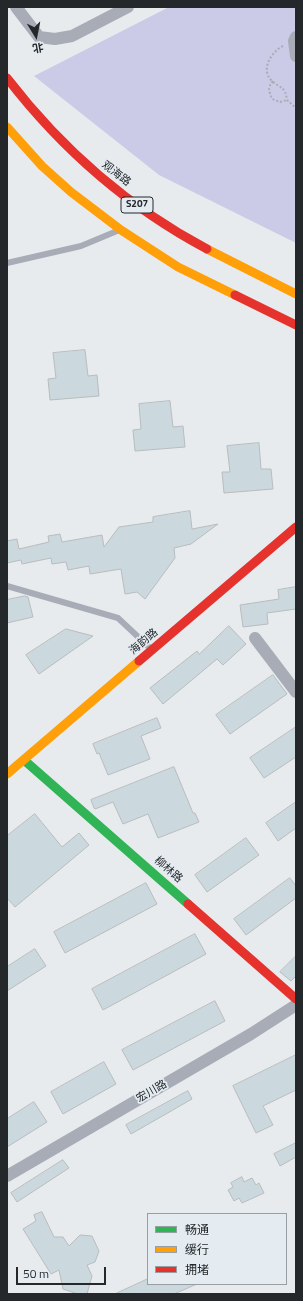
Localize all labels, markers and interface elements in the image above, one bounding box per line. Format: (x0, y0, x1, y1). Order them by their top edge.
north arrow (16, 16, 56, 56)
text: 北 (31, 39, 45, 57)
street label: 观海路 (99, 159, 133, 189)
road number: S207 (121, 197, 153, 213)
street label: 海韵路 (127, 626, 161, 658)
street label: 柳林路 (151, 854, 185, 886)
street label: 宏川路 (134, 1078, 170, 1106)
legend (147, 1213, 287, 1285)
text: 畅通 (185, 1220, 209, 1239)
text: 缓行 (185, 1240, 209, 1259)
scale bar (18, 1259, 108, 1285)
text: 拥堵 (185, 1260, 209, 1279)
text: 50 m (23, 1264, 49, 1283)

